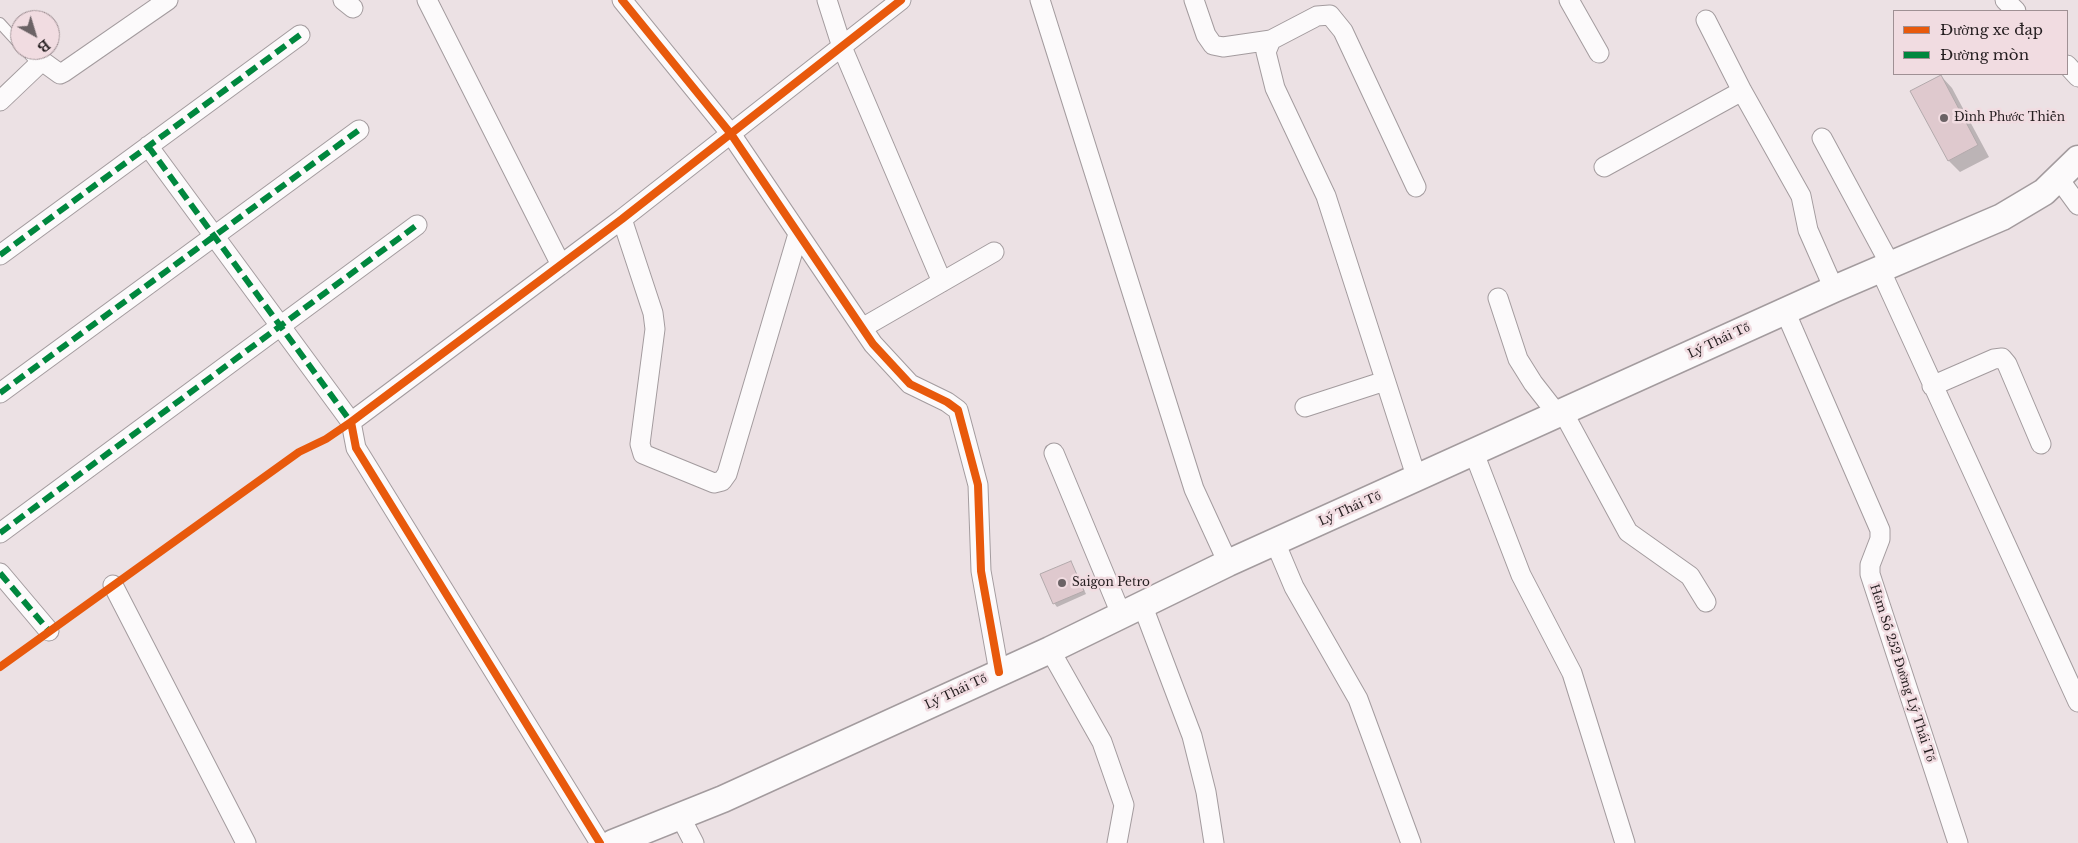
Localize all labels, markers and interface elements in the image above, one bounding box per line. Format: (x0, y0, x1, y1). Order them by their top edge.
north arrow (10, 10, 60, 60)
legend (1893, 10, 2068, 75)
text: Đường xe đạp (1940, 20, 2043, 39)
text: B (34, 35, 54, 56)
text: Đường mòn (1940, 45, 2029, 64)
place label: Đình Phước Thiền (1954, 111, 2065, 125)
marker: Đình Phước Thiền (1938, 112, 1950, 124)
street label: Lý Thái Tổ (1686, 320, 1752, 362)
street label: Lý Thái Tổ (1317, 489, 1383, 529)
place label: Saigon Petro (1072, 576, 1150, 590)
marker: Saigon Petro (1056, 577, 1068, 589)
street label: Hẻm Số 252 Đường Lý Thái Tổ (1866, 582, 1938, 764)
street label: Lý Thái Tổ (923, 671, 989, 713)

